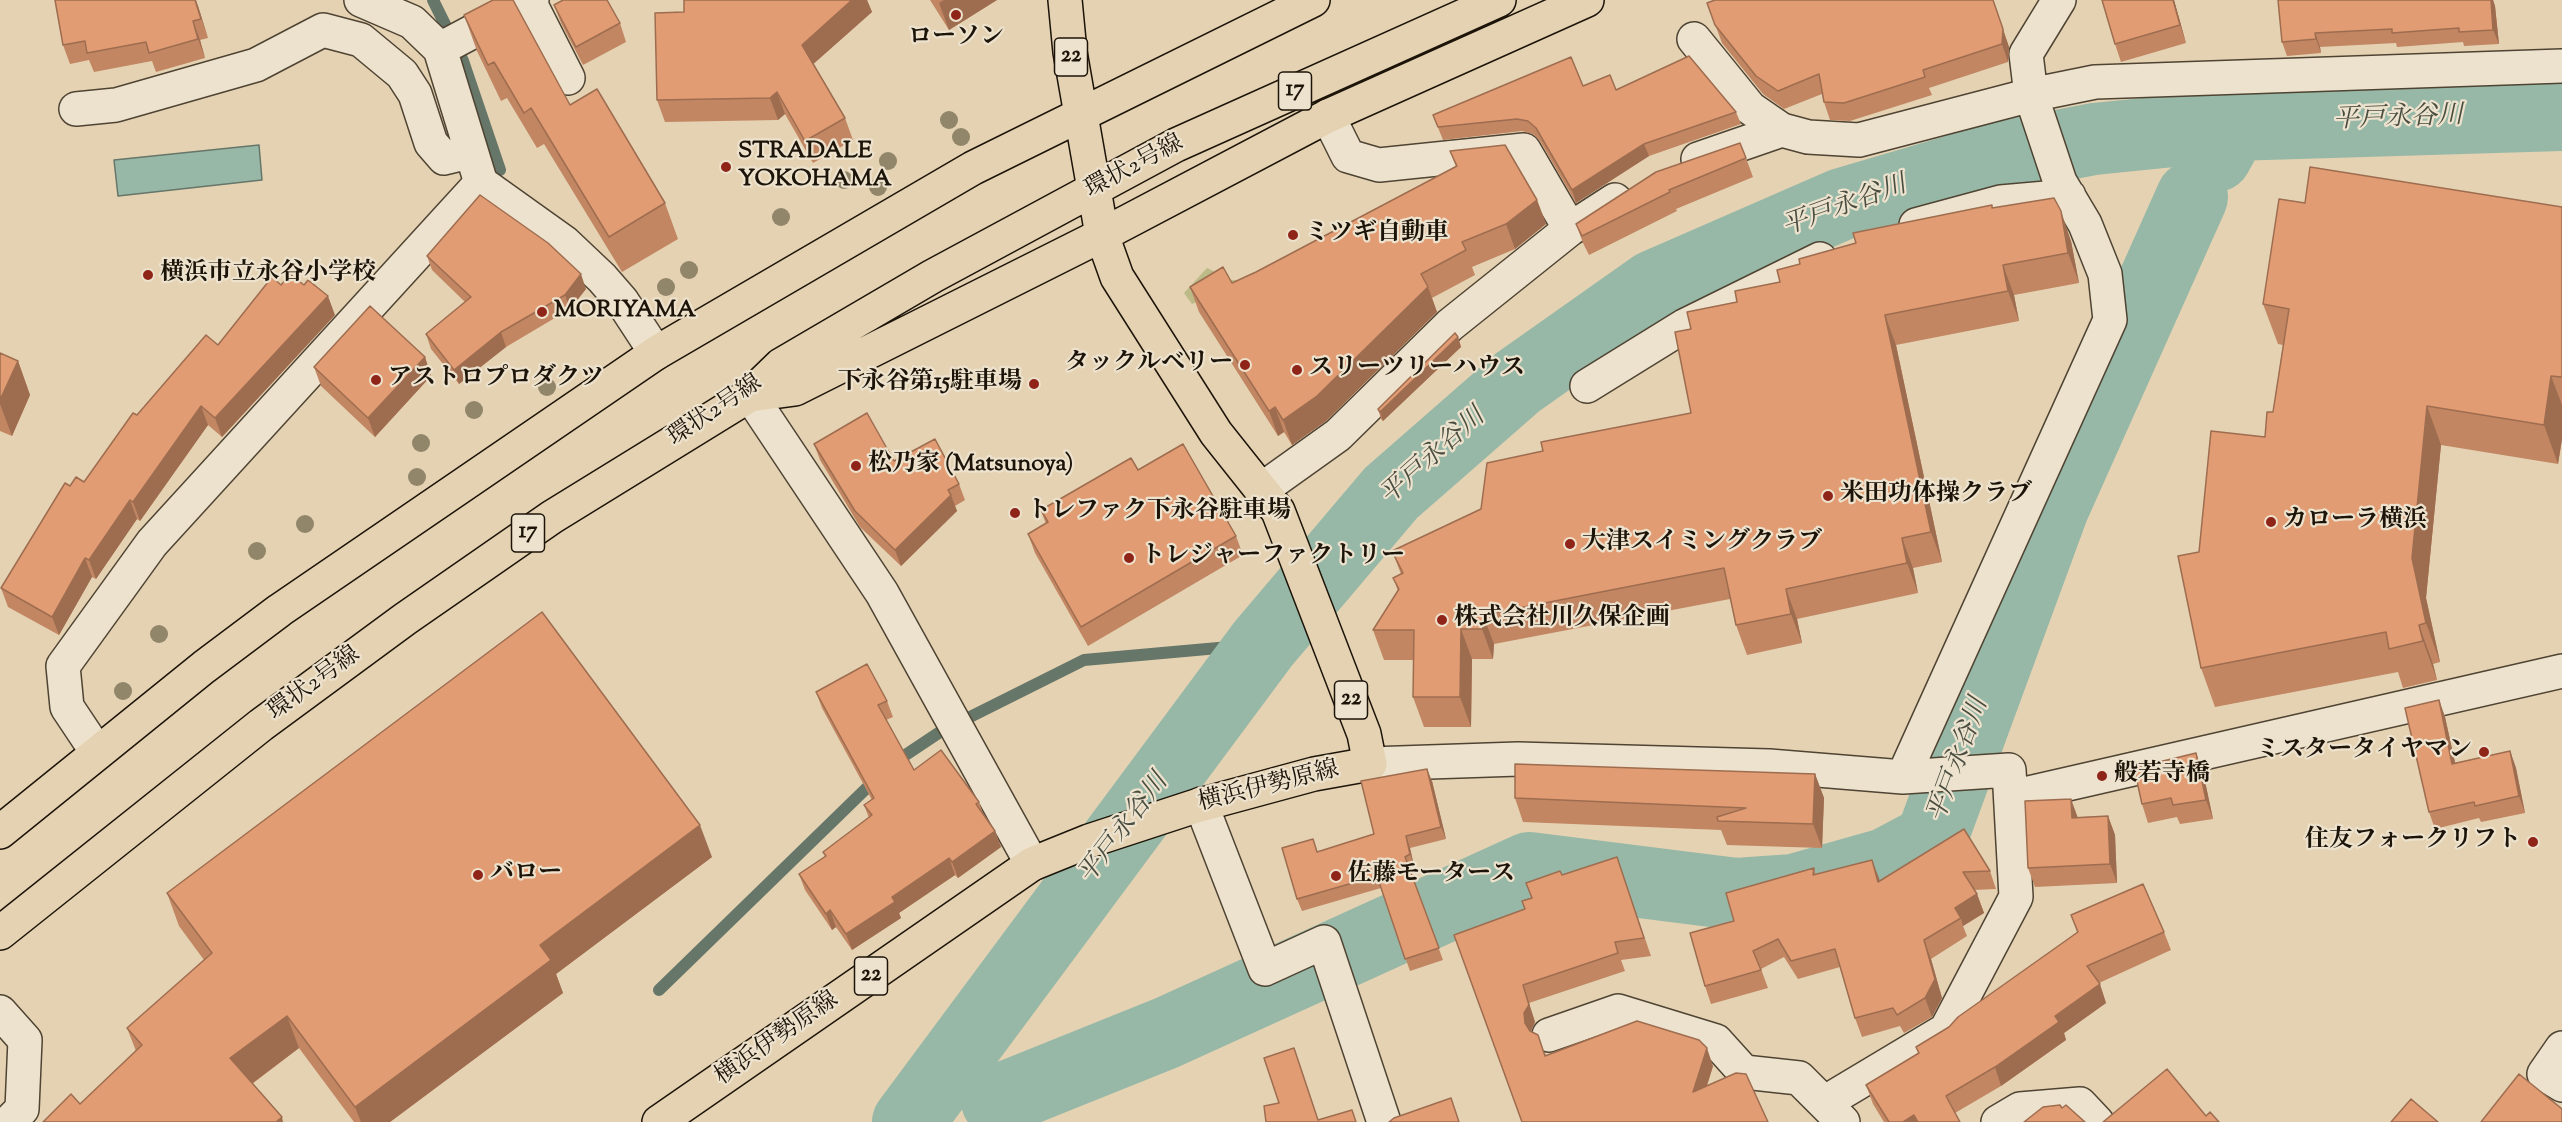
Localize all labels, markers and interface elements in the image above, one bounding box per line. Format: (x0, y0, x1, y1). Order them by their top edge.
marker: ローソン (949, 8, 963, 22)
place label: ローソン (908, 25, 1004, 53)
road number: 22 (1054, 38, 1088, 76)
road number: 17 (1278, 72, 1312, 110)
water label: 平戸永谷川 (2332, 102, 2464, 138)
street label: 環状2号線 (1081, 130, 1189, 206)
place label: STRADALE YOKOHAMA (738, 139, 892, 195)
marker: STRADALE YOKOHAMA (719, 160, 733, 174)
water label: 平戸永谷川 (1779, 171, 1911, 245)
place label: ミツギ自動車 (1305, 221, 1449, 249)
marker: ミツギ自動車 (1286, 228, 1300, 242)
place label: 横浜市立永谷小学校 (160, 261, 376, 289)
marker: 横浜市立永谷小学校 (141, 268, 155, 282)
place label: MORIYAMA (554, 298, 696, 326)
marker: MORIYAMA (535, 305, 549, 319)
place label: タックルベリー (1065, 351, 1233, 379)
place label: スリーツリーハウス (1309, 356, 1525, 384)
marker: タックルベリー (1238, 358, 1252, 372)
marker: スリーツリーハウス (1290, 363, 1304, 377)
place label: アストロプロダクツ (388, 366, 604, 394)
street label: 環状2号線 (663, 370, 769, 454)
place label: 下永谷第15駐車場 (838, 370, 1022, 398)
marker: アストロプロダクツ (369, 373, 383, 387)
marker: 下永谷第15駐車場 (1027, 377, 1041, 391)
water label: 平戸永谷川 (1375, 403, 1493, 513)
place label: 松乃家 (Matsunoya) (868, 452, 1073, 480)
marker: 松乃家 (Matsunoya) (849, 459, 863, 473)
place label: 米田功体操クラブ (1840, 482, 2032, 510)
marker: 米田功体操クラブ (1821, 489, 1835, 503)
place label: トレファク下永谷駐車場 (1027, 499, 1291, 527)
marker: トレファク下永谷駐車場 (1008, 506, 1022, 520)
place label: カローラ横浜 (2283, 508, 2427, 536)
road number: 17 (512, 514, 544, 552)
marker: カローラ横浜 (2264, 515, 2278, 529)
place label: 大津スイミングクラブ (1582, 530, 1822, 558)
marker: 大津スイミングクラブ (1563, 537, 1577, 551)
place label: トレジャーファクトリー (1141, 544, 1405, 572)
marker: トレジャーファクトリー (1122, 551, 1136, 565)
place label: 株式会社川久保企画 (1454, 606, 1670, 634)
marker: 株式会社川久保企画 (1435, 613, 1449, 627)
street label: 環状2号線 (263, 642, 367, 728)
road number: 22 (1334, 681, 1368, 719)
water label: 平戸永谷川 (1923, 695, 1997, 827)
place label: ミスタータイヤマン (2256, 738, 2472, 766)
marker: ミスタータイヤマン (2477, 745, 2491, 759)
street label: 横浜伊勢原線 (1196, 757, 1342, 819)
place label: 般若寺橋 (2114, 762, 2210, 790)
water label: 平戸永谷川 (1073, 769, 1177, 891)
marker: 般若寺橋 (2095, 769, 2109, 783)
place label: 住友フォークリフト (2305, 828, 2521, 856)
marker: 住友フォークリフト (2526, 835, 2540, 849)
place label: バロー (490, 861, 562, 889)
place label: 佐藤モータース (1348, 862, 1515, 890)
marker: バロー (471, 868, 485, 882)
marker: 佐藤モータース (1329, 869, 1343, 883)
road number: 22 (854, 957, 888, 995)
street label: 横浜伊勢原線 (711, 987, 845, 1093)

